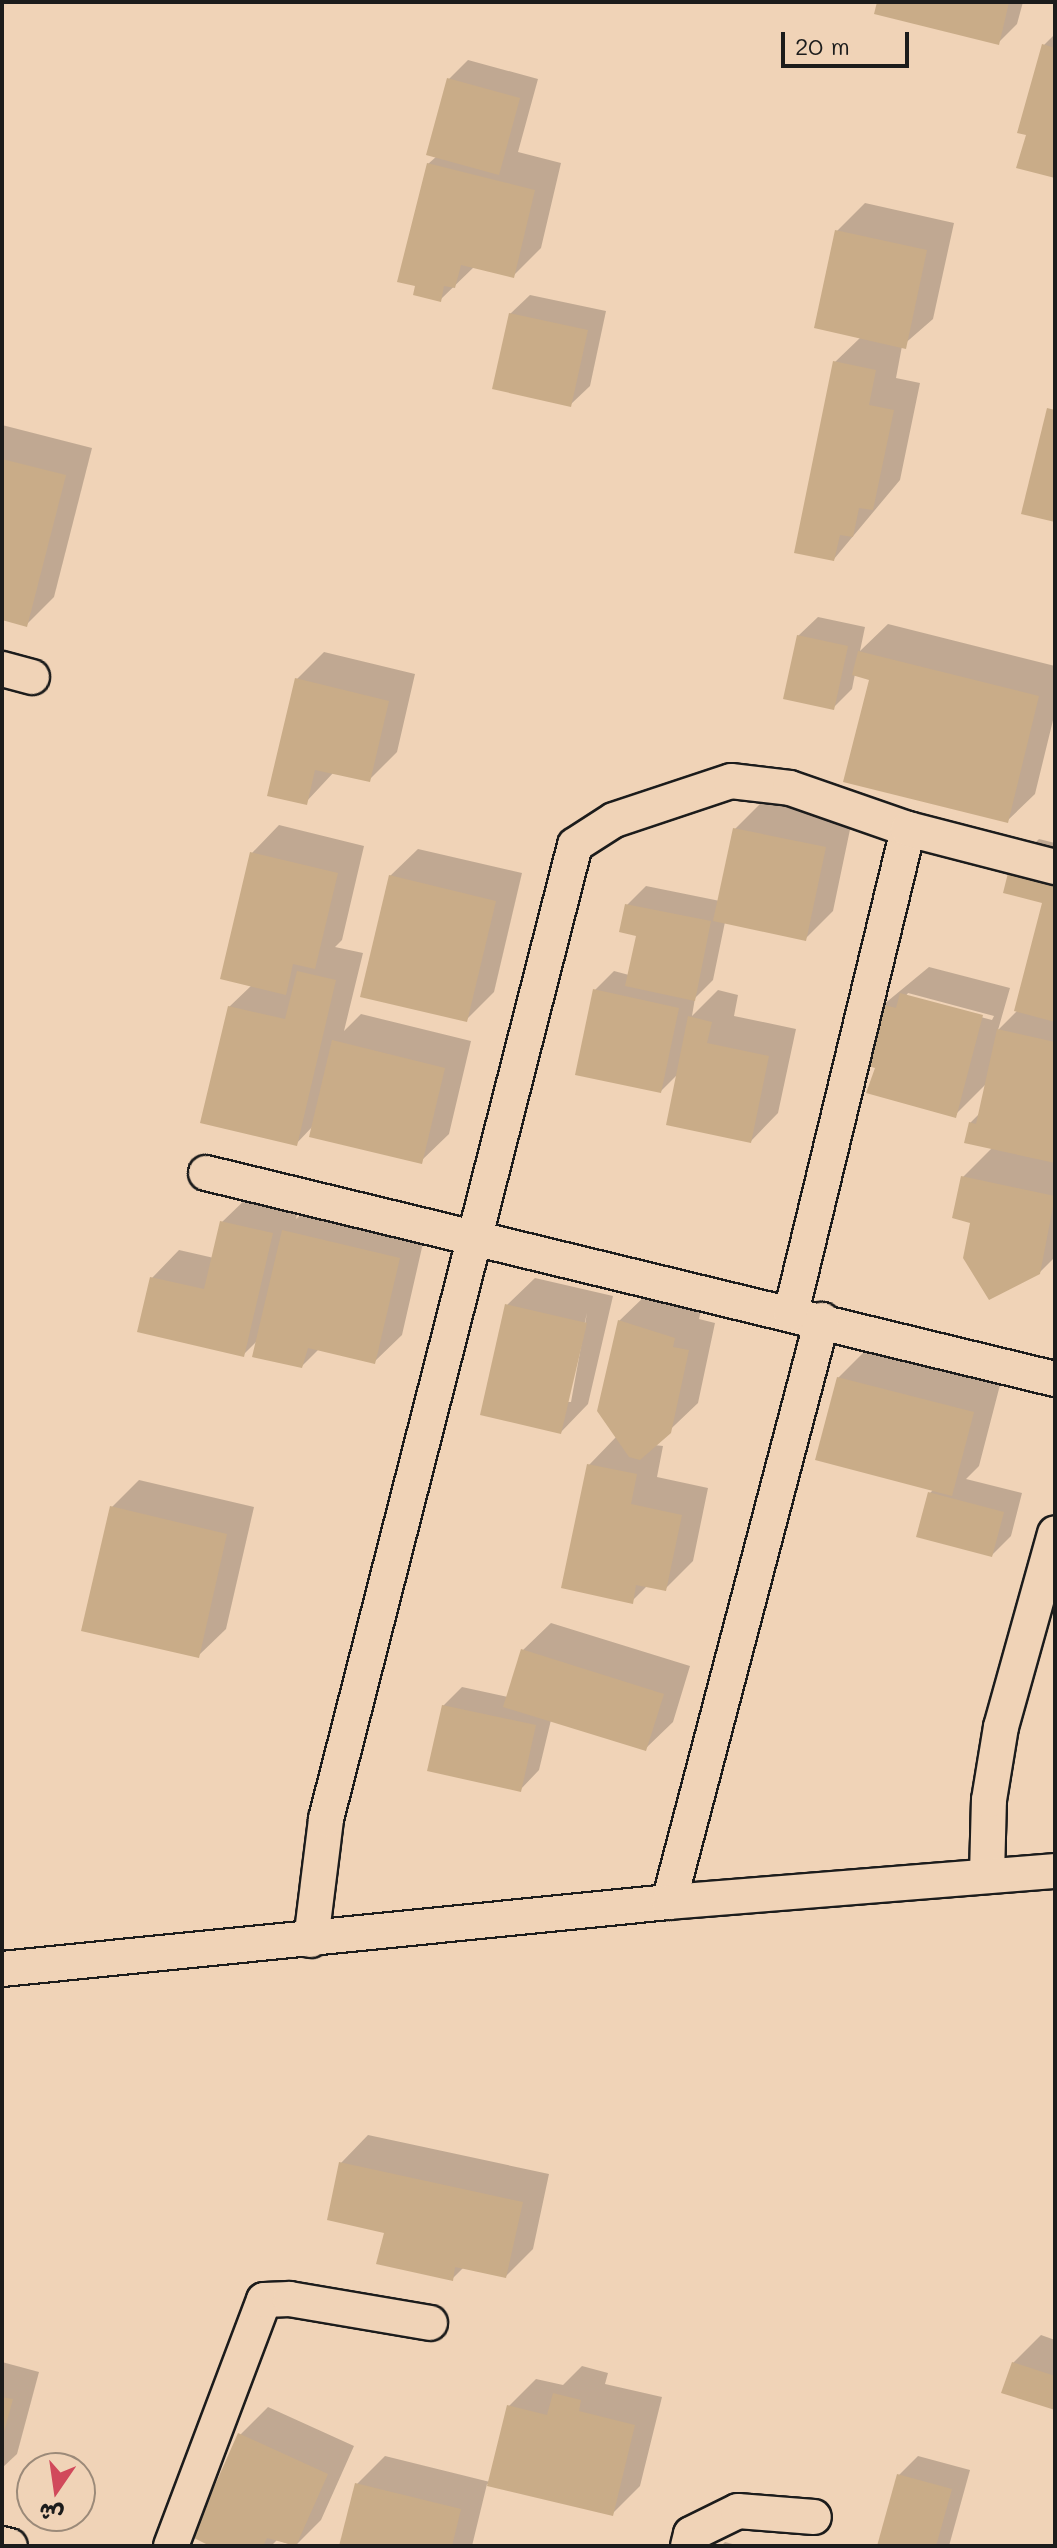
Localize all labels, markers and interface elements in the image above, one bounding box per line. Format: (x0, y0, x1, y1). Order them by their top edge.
scale bar (785, 16, 913, 66)
text: 20 m (795, 30, 850, 61)
north arrow (16, 2452, 96, 2532)
text: ش (36, 2497, 66, 2531)

